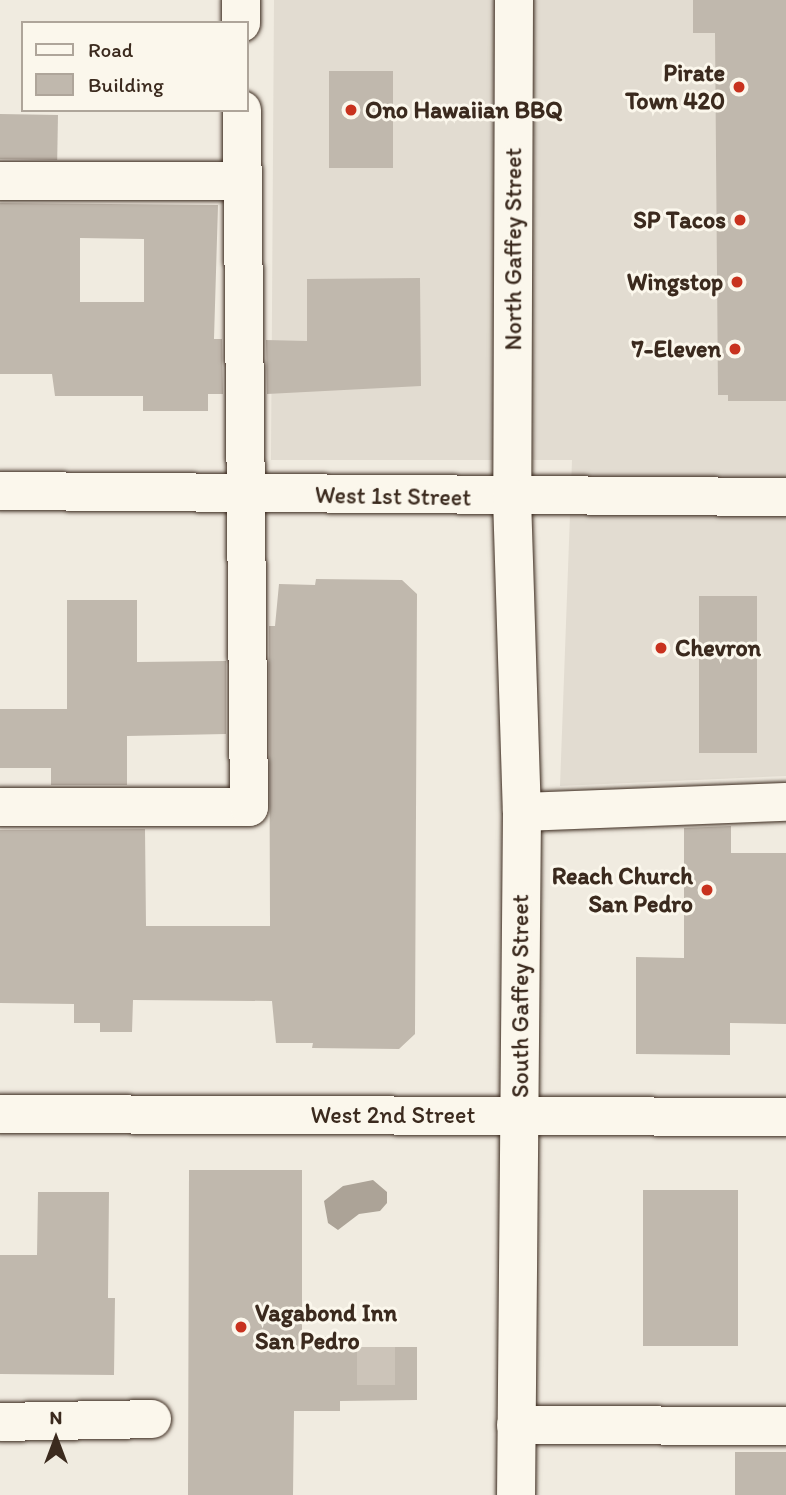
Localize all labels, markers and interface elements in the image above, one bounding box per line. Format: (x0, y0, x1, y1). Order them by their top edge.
legend (21, 21, 248, 112)
text: Road (88, 37, 133, 62)
place label: Pirate Town 420 (625, 59, 725, 115)
text: Building (88, 72, 164, 97)
marker: Pirate Town 420 (731, 79, 747, 95)
place label: Ono Hawaiian BBQ (365, 96, 561, 124)
marker: Ono Hawaiian BBQ (343, 102, 359, 118)
street label: North Gaffey Street (499, 147, 527, 351)
place label: SP Tacos (636, 206, 726, 234)
marker: SP Tacos (732, 212, 748, 228)
place label: Wingstop (627, 268, 723, 296)
marker: Wingstop (729, 274, 745, 290)
place label: 7-Eleven (632, 335, 721, 363)
marker: 7-Eleven (727, 341, 743, 357)
street label: West 1st Street (315, 480, 471, 512)
place label: Chevron (675, 634, 761, 662)
marker: Chevron (653, 640, 669, 656)
place label: Reach Church San Pedro (552, 862, 693, 918)
marker: Reach Church San Pedro (699, 882, 715, 898)
street label: South Gaffey Street (506, 894, 534, 1098)
street label: West 2nd Street (311, 1101, 475, 1129)
place label: Vagabond Inn San Pedro (255, 1299, 397, 1355)
marker: Vagabond Inn San Pedro (233, 1319, 249, 1335)
north arrow (21, 1404, 91, 1474)
text: N (50, 1406, 62, 1429)

